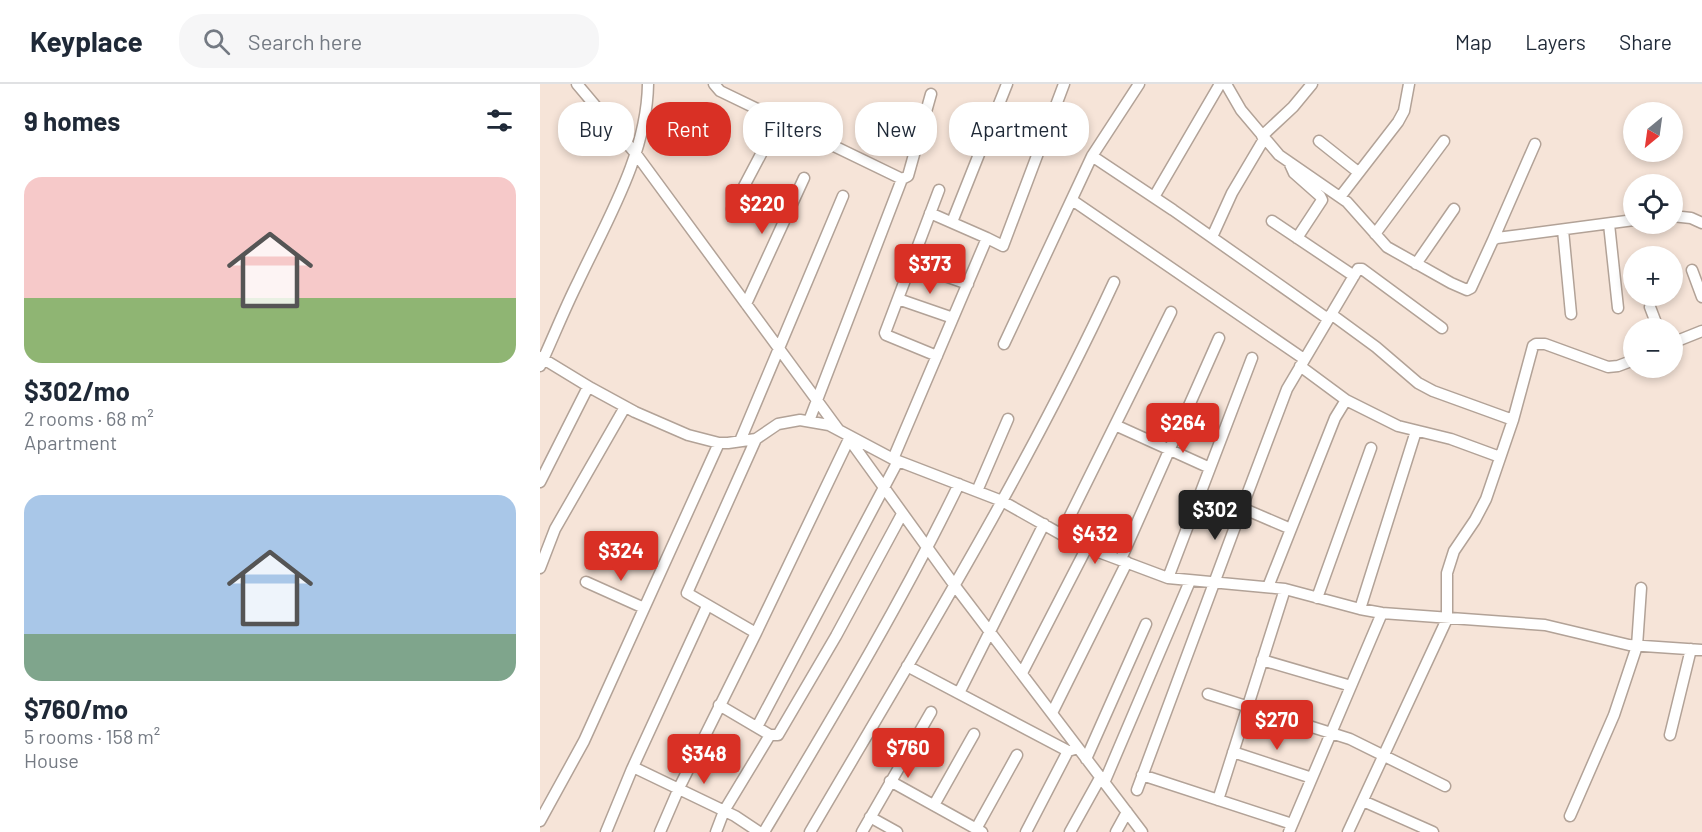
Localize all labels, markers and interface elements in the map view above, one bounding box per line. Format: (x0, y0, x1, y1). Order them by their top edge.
search box (179, 14, 599, 68)
text: Keyplace (30, 24, 143, 58)
icon: search (200, 25, 233, 58)
text: Search here (248, 28, 362, 54)
text: Map (1455, 29, 1492, 54)
text: Layers (1525, 29, 1586, 54)
text: Share (1619, 29, 1672, 54)
chip: Buy (558, 102, 634, 156)
chip: Rent (646, 102, 731, 156)
chip: Filters (743, 102, 843, 156)
chip: New (855, 102, 937, 156)
chip: Apartment (949, 102, 1089, 156)
north arrow (1623, 102, 1683, 162)
map controls (1623, 102, 1683, 378)
icon: filters (483, 104, 516, 137)
text: 9 homes (24, 105, 120, 136)
button: locate (1623, 174, 1683, 234)
pin: $220 (726, 184, 798, 235)
text: $220 (739, 191, 785, 215)
icon: home (216, 216, 324, 324)
pin: $373 (894, 244, 966, 295)
button: + (1623, 246, 1683, 306)
text: $373 (909, 251, 951, 275)
button: − (1623, 318, 1683, 378)
text: $302/mo (24, 375, 130, 406)
pin: $264 (1147, 403, 1219, 454)
text: 2 rooms · 68 m² (24, 406, 154, 430)
text: $264 (1160, 410, 1206, 434)
text: Apartment (24, 430, 117, 454)
pin: $302 (1179, 490, 1251, 541)
text: $302 (1193, 497, 1237, 521)
pin: $432 (1059, 514, 1131, 565)
text: $432 (1072, 521, 1118, 545)
pin: $324 (585, 531, 657, 582)
icon: home (216, 534, 324, 642)
text: $324 (598, 538, 644, 562)
text: $760/mo (24, 693, 128, 724)
pin: $270 (1241, 700, 1313, 751)
text: $270 (1255, 707, 1299, 731)
text: 5 rooms · 158 m² (24, 724, 160, 748)
pin: $760 (872, 728, 944, 779)
pin: $348 (668, 734, 740, 785)
text: $760 (886, 735, 930, 759)
text: $348 (681, 741, 727, 765)
text: House (24, 748, 79, 772)

